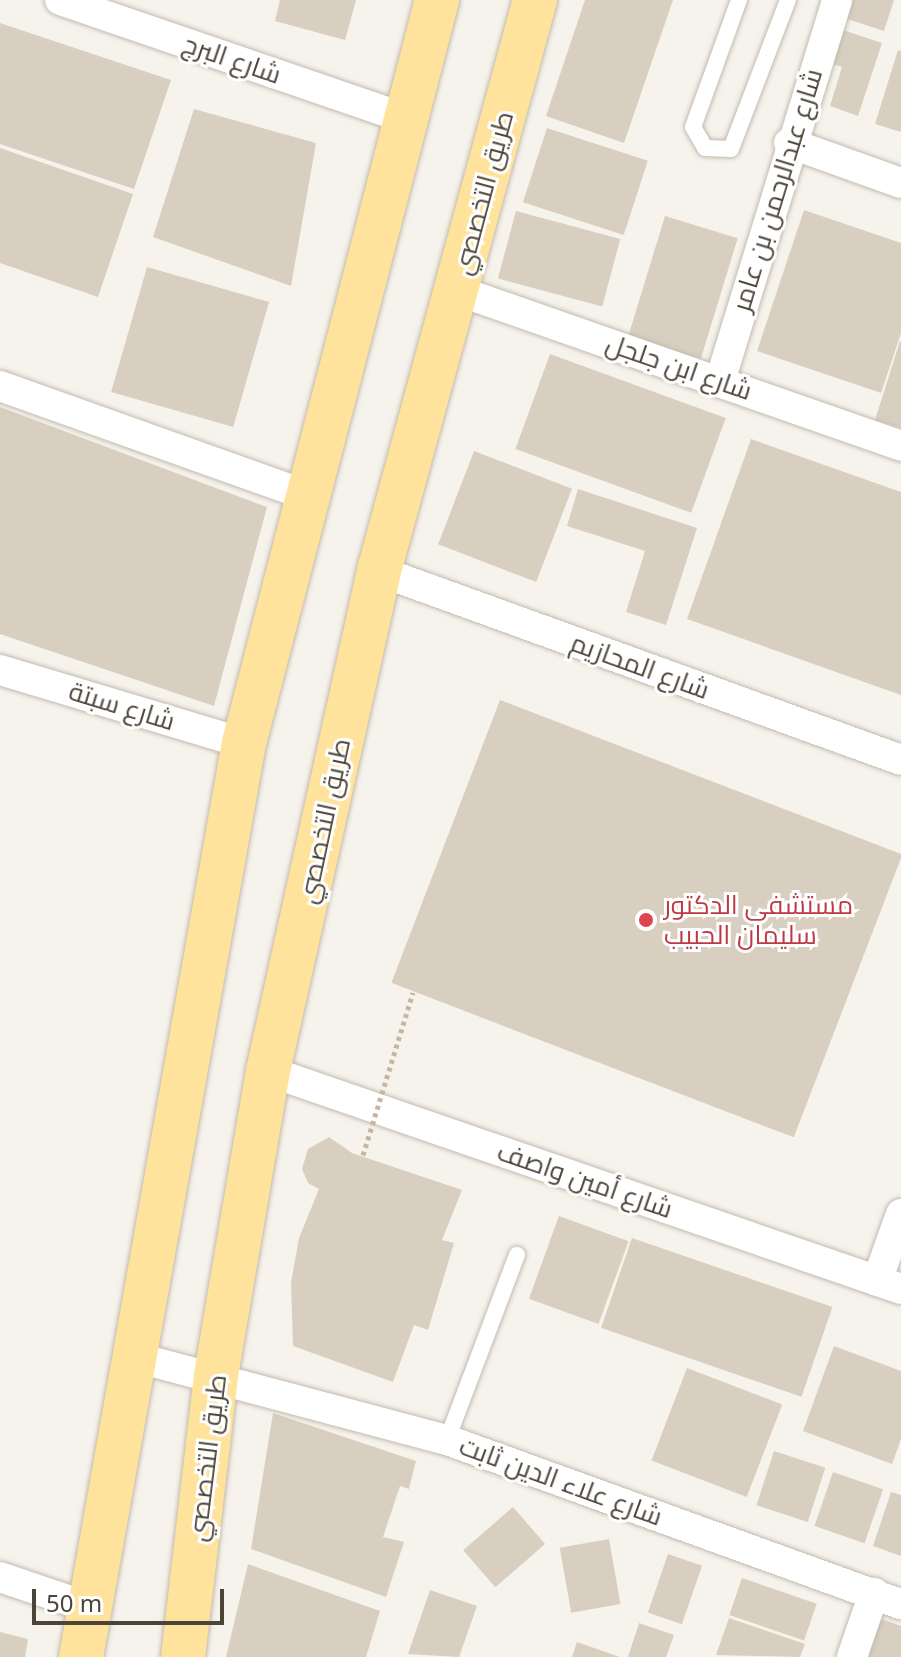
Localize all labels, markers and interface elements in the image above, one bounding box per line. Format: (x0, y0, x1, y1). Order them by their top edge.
street label: شارع البرج (179, 28, 285, 90)
street label: شارع عبدالرحمن بن عامر (725, 65, 829, 315)
street label: طريق التخصصي (446, 108, 520, 278)
street label: شارع ابن جلجل (602, 327, 756, 407)
street label: شارع المحازيم (566, 627, 714, 705)
street label: شارع سبتة (65, 675, 179, 737)
street label: طريق التخصصي (291, 736, 357, 906)
place label: مستشفى الدكتور سليمان الحبيب (664, 889, 853, 950)
marker: مستشفى الدكتور سليمان الحبيب (635, 909, 657, 931)
street label: شارع أمين واصف (493, 1135, 677, 1225)
street label: طريق التخصصي (181, 1373, 233, 1543)
street label: شارع علاء الدين ثابت (455, 1430, 667, 1532)
scale bar (36, 1573, 228, 1623)
text: 50 m (46, 1586, 102, 1619)

